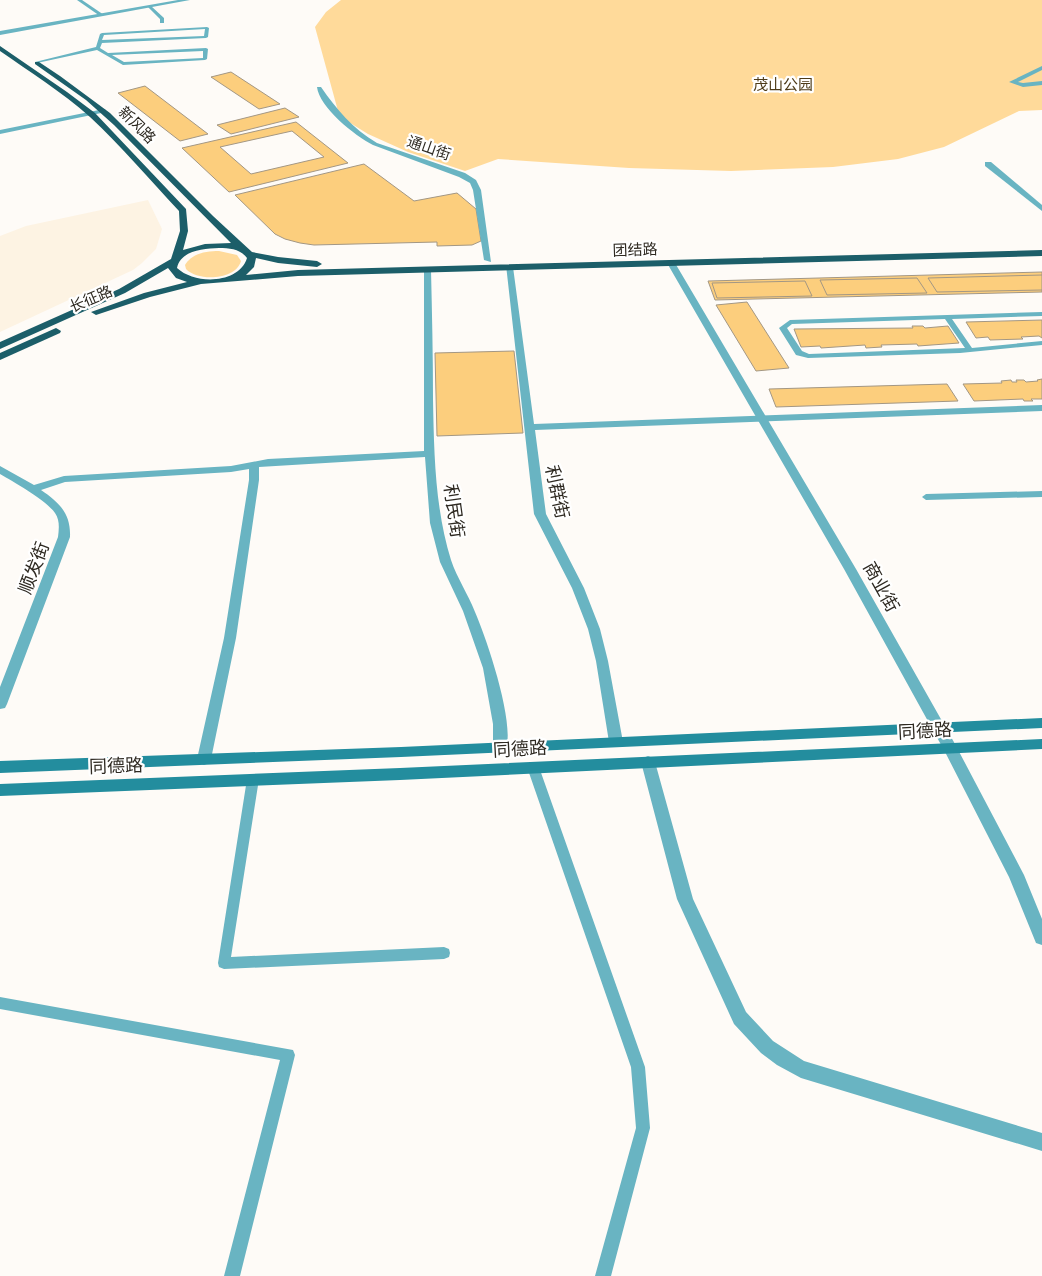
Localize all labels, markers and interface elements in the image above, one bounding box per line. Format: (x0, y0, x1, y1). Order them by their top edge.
park label: 茂山公园 (753, 77, 813, 93)
street label: 新风路 (115, 103, 159, 147)
street label: 通山街 (405, 133, 453, 163)
street label: 团结路 (612, 241, 658, 259)
street label: 长征路 (67, 283, 115, 315)
street label: 利群街 (542, 464, 572, 520)
street label: 利民街 (440, 483, 468, 539)
street label: 顺发街 (15, 539, 53, 597)
street label: 商业街 (859, 559, 903, 615)
street label: 同德路 (898, 720, 952, 742)
street label: 同德路 (493, 738, 547, 760)
street label: 同德路 (89, 755, 143, 777)

